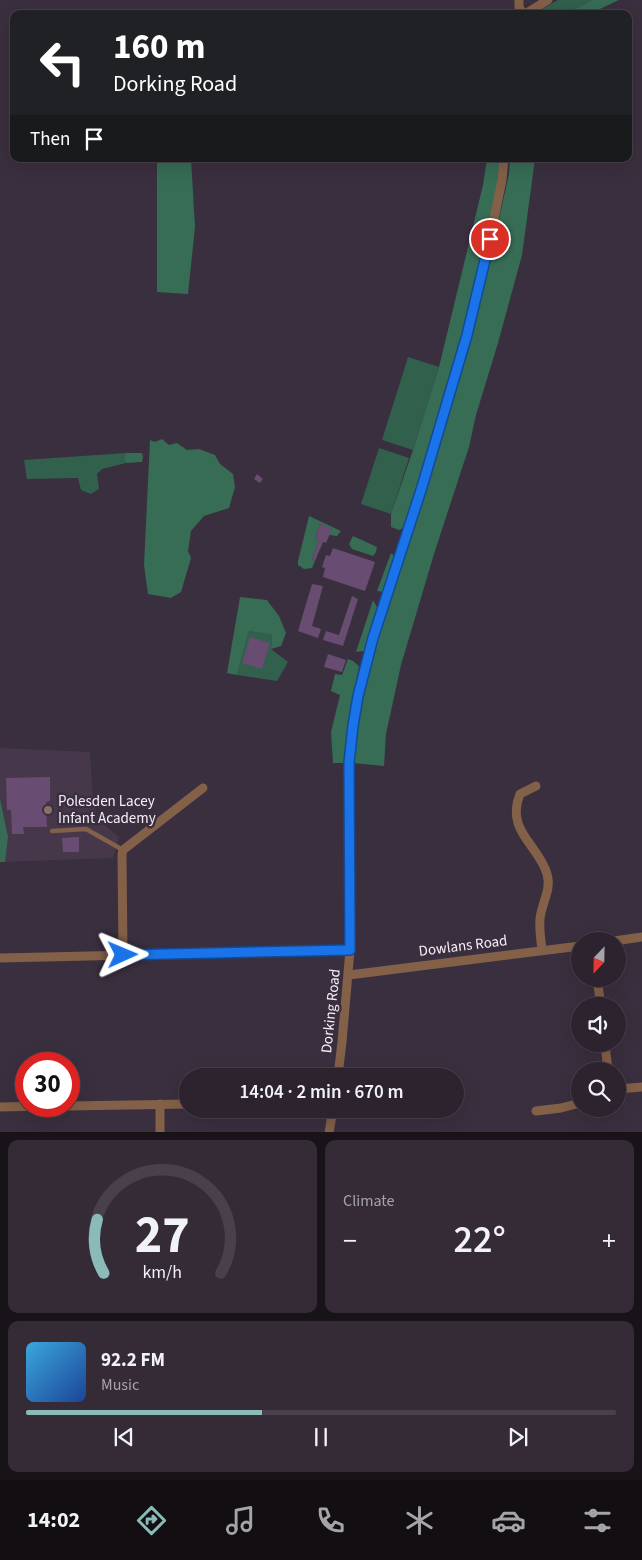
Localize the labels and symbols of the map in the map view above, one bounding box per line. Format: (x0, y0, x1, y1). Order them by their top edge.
pin (469, 218, 511, 260)
place label: Polesden Lacey Infant Academy (58, 791, 156, 829)
marker: Polesden Lacey Infant Academy (42, 804, 54, 816)
position arrow (96, 928, 148, 980)
street label: Dowlans Road (417, 930, 509, 962)
north arrow (571, 932, 626, 988)
street label: Dorking Road (316, 968, 346, 1054)
speed limit sign: 30 (15, 1052, 80, 1117)

